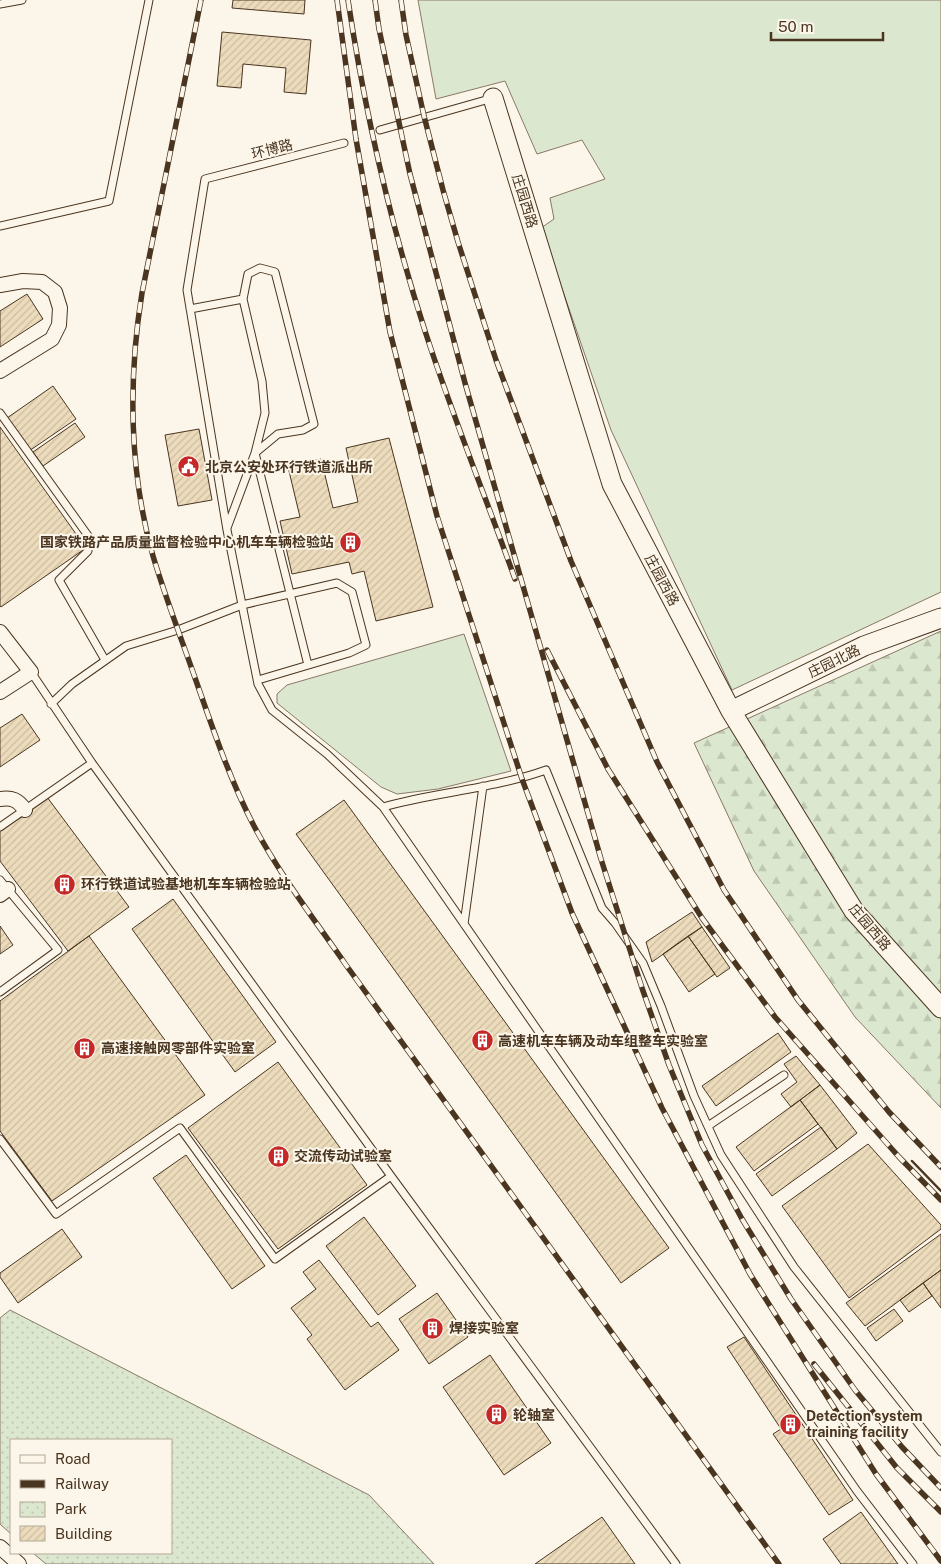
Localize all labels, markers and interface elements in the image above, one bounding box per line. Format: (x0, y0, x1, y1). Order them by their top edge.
scale bar (771, 10, 884, 42)
text: 50 m (778, 18, 813, 35)
street label: 环博路 (250, 136, 294, 162)
street label: 庄园西路 (509, 172, 541, 230)
public building icon: 北京公安处环行铁道派出所 (177, 455, 201, 479)
place label: 北京公安处环行铁道派出所 (205, 459, 373, 475)
building icon: 国家铁路产品质量监督检验中心机车车辆检验站 (338, 530, 362, 554)
place label: 国家铁路产品质量监督检验中心机车车辆检验站 (40, 534, 334, 550)
street label: 庄园西路 (642, 552, 682, 608)
street label: 庄园北路 (805, 642, 863, 680)
building icon: 环行铁道试验基地机车车辆检验站 (53, 872, 77, 896)
place label: 环行铁道试验基地机车车辆检验站 (81, 876, 291, 892)
street label: 庄园西路 (846, 900, 894, 954)
building icon: 高速机车车辆及动车组整车实验室 (470, 1029, 494, 1053)
place label: 高速机车车辆及动车组整车实验室 (498, 1033, 708, 1049)
building icon: 高速接触网零部件实验室 (73, 1036, 97, 1060)
place label: 高速接触网零部件实验室 (101, 1040, 255, 1056)
building icon: 交流传动试验室 (266, 1144, 290, 1168)
place label: 交流传动试验室 (294, 1148, 392, 1164)
building icon: 焊接实验室 (421, 1316, 445, 1340)
place label: 焊接实验室 (449, 1320, 519, 1336)
building icon: 轮轴室 (485, 1403, 509, 1427)
place label: 轮轴室 (513, 1407, 555, 1423)
place label: Detection system training facility (806, 1408, 923, 1440)
building icon: Detection system training facility (778, 1412, 802, 1436)
legend (10, 1439, 172, 1554)
text: Road (55, 1450, 91, 1467)
text: Railway (55, 1475, 109, 1492)
text: Park (55, 1500, 87, 1517)
text: Building (55, 1525, 113, 1542)

